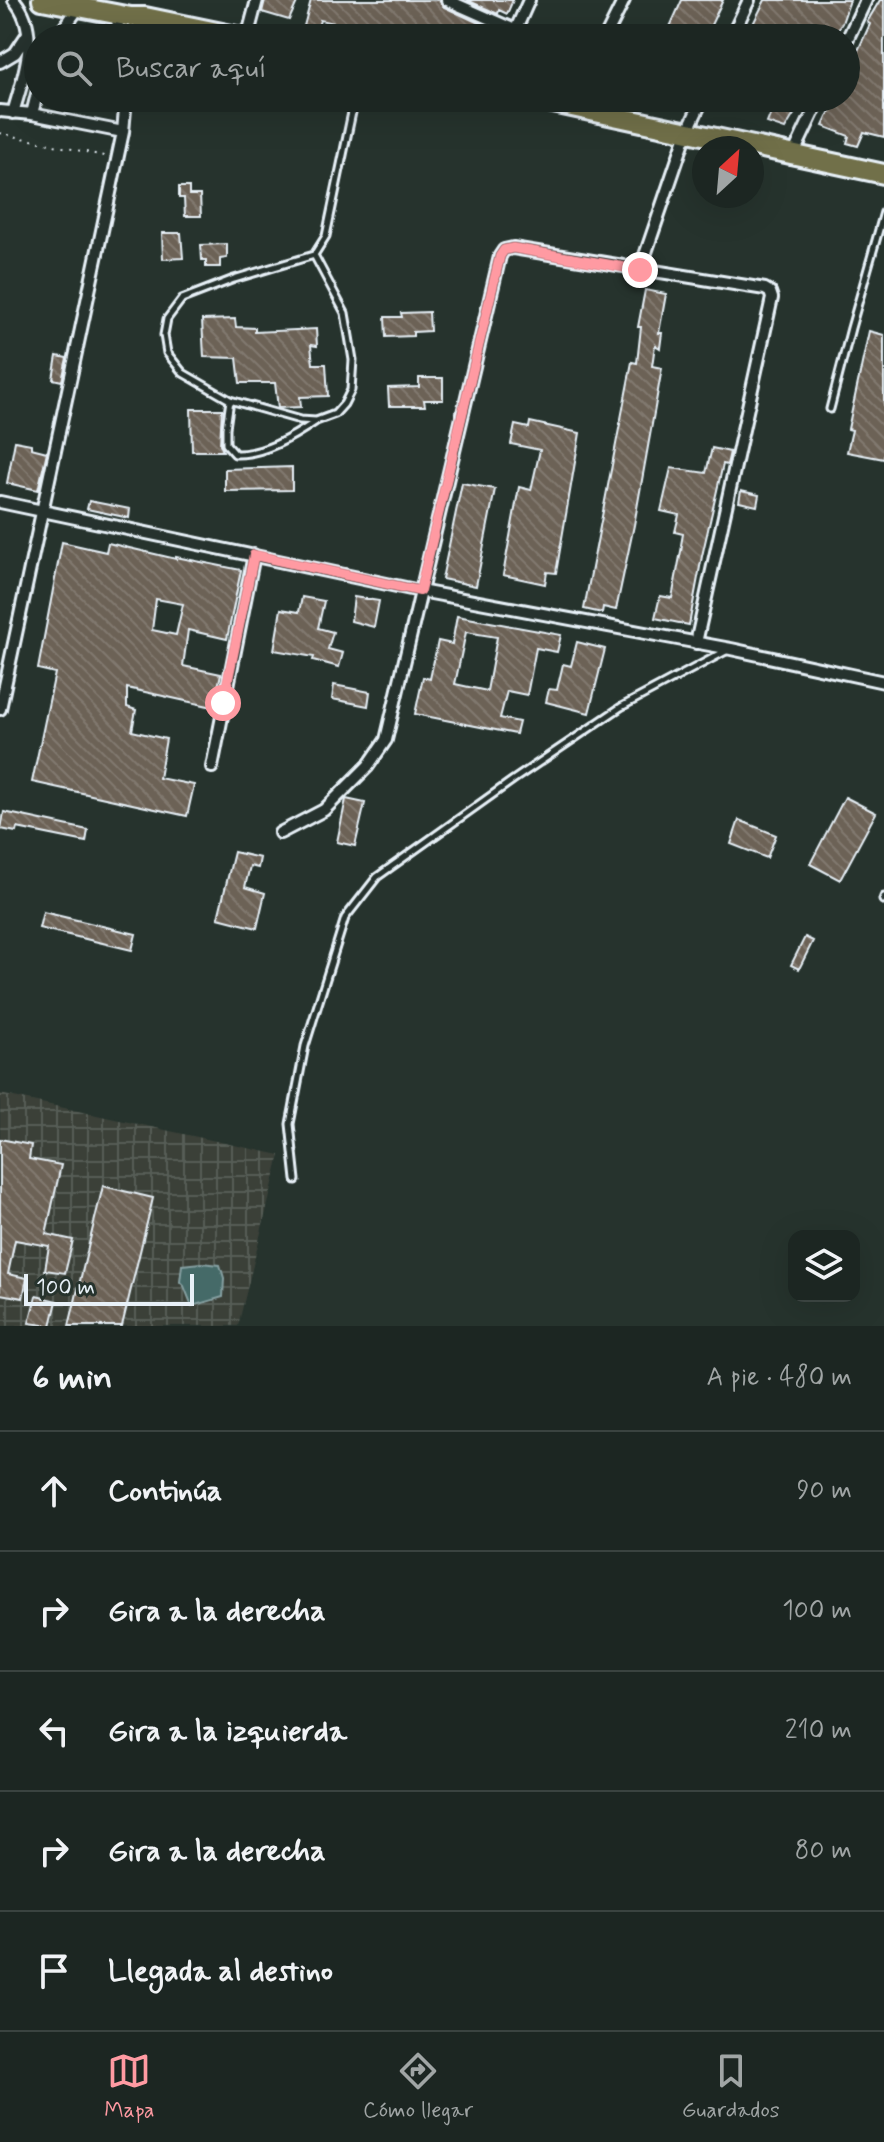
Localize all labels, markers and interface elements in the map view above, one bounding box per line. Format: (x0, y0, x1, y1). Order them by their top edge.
search box (24, 24, 860, 112)
icon: search (52, 46, 96, 90)
text: Buscar aquí (116, 49, 267, 88)
north arrow (692, 136, 764, 208)
route end (622, 252, 658, 288)
route start (205, 685, 241, 721)
map controls (788, 1230, 860, 1302)
button: layers (788, 1230, 860, 1302)
scale bar (24, 1270, 194, 1306)
text: 100 m (36, 1274, 95, 1302)
text: 6 min (32, 1356, 112, 1401)
text: A pie · 480 m (706, 1361, 852, 1395)
icon: ahead (32, 1469, 76, 1513)
text: Continúa (108, 1472, 222, 1511)
text: 90 m (797, 1474, 852, 1508)
icon: right (32, 1589, 76, 1633)
text: Gira a la derecha (108, 1592, 326, 1631)
text: 100 m (782, 1594, 852, 1628)
icon: left (32, 1709, 76, 1753)
text: Gira a la izquierda (108, 1712, 347, 1751)
text: 210 m (785, 1714, 852, 1748)
icon: right (32, 1829, 76, 1873)
text: Gira a la derecha (108, 1832, 326, 1871)
text: 80 m (795, 1834, 852, 1868)
icon: arrive (32, 1949, 76, 1993)
text: Llegada al destino (108, 1952, 333, 1991)
tab: Mapa (104, 2049, 154, 2125)
tab: Cómo llegar (363, 2049, 473, 2125)
tab: Guardados (682, 2049, 780, 2125)

